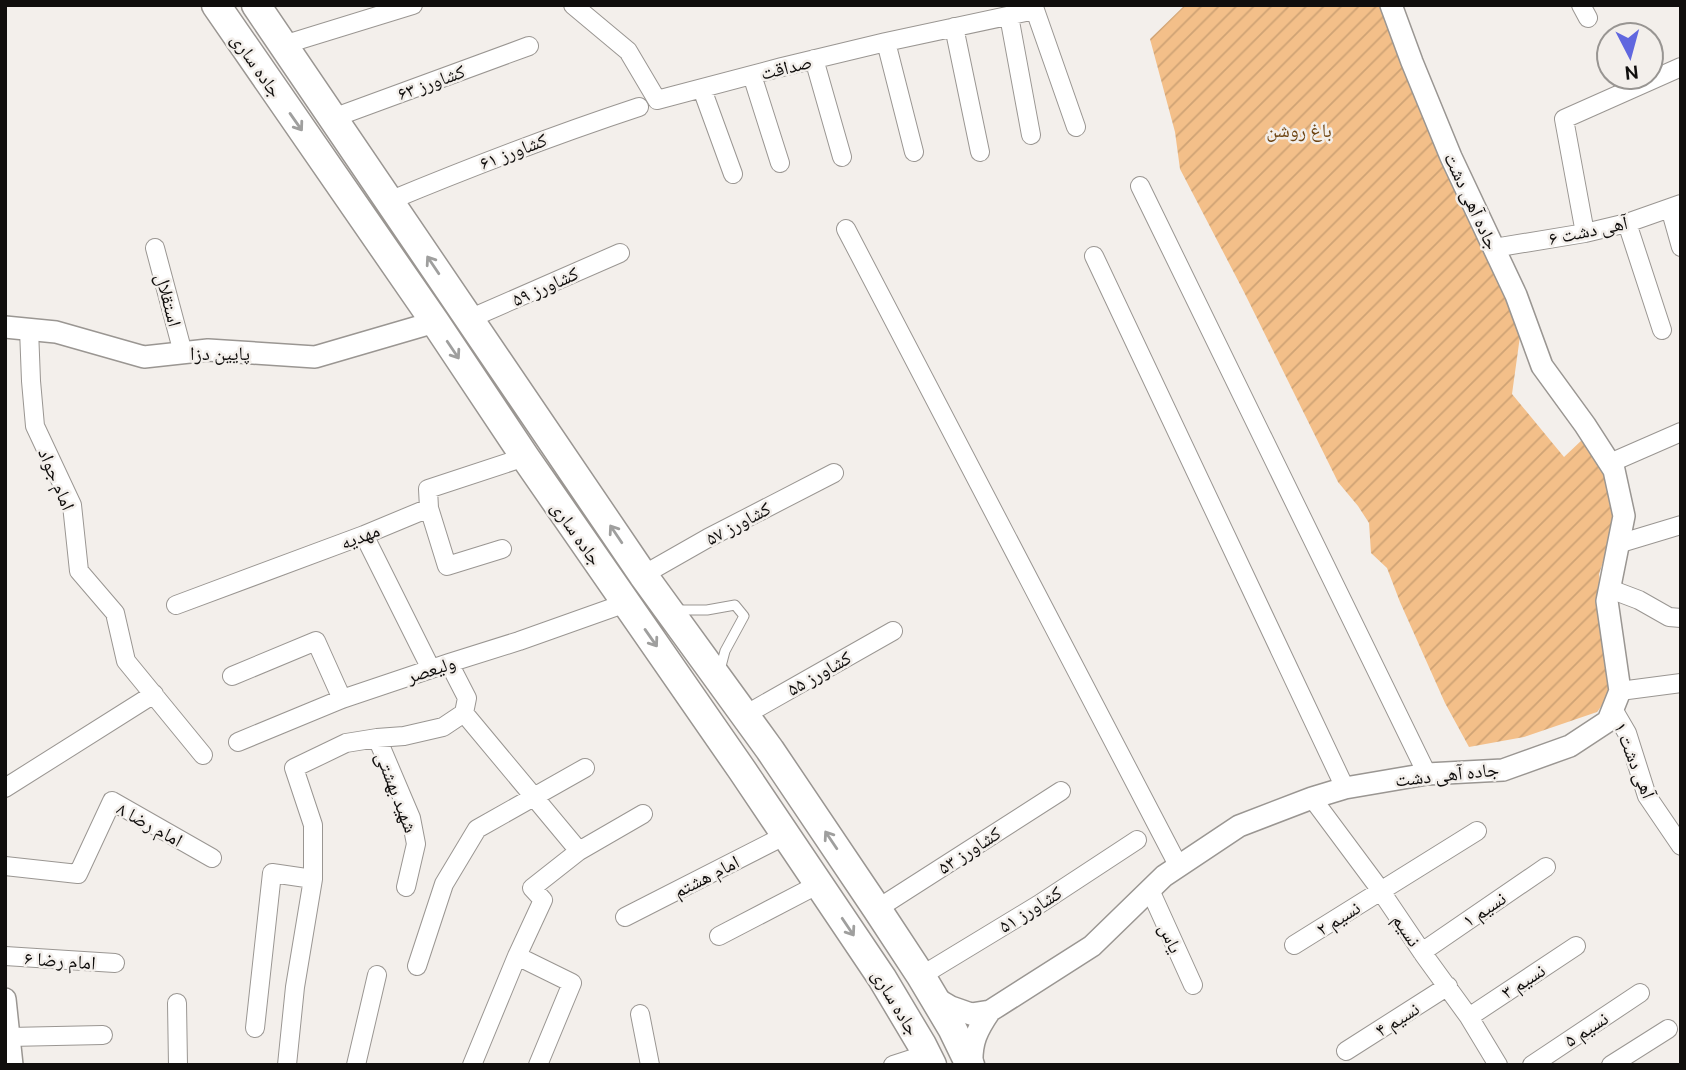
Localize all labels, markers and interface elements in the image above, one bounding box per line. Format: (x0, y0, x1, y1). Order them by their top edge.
north arrow (1595, 21, 1665, 91)
street label: جاده ساری (226, 29, 287, 102)
street label: صداقت (758, 50, 814, 84)
street label: کشاورز ۶۳ (394, 60, 468, 105)
text: N (1624, 61, 1640, 85)
one-way arrow (289, 112, 303, 131)
park label: باغ روشن (1266, 119, 1332, 142)
street label: کشاورز ۶۱ (476, 128, 550, 175)
street label: جاده آهی دشت (1439, 149, 1504, 253)
street label: آهی دشت ۶ (1546, 211, 1631, 250)
one-way arrow (425, 256, 440, 275)
street label: کشاورز ۵۹ (508, 262, 582, 311)
street label: استقلال (150, 271, 187, 329)
one-way arrow (446, 340, 460, 359)
street label: پایین دزا (190, 342, 250, 365)
street label: امام جواد (31, 445, 80, 514)
street label: جاده ساری (546, 497, 607, 570)
street label: کشاورز ۵۷ (702, 497, 775, 550)
street label: مهدیه (337, 519, 383, 554)
one-way arrow (609, 525, 623, 544)
one-way arrow (644, 628, 658, 648)
street label: کشاورز ۵۵ (783, 646, 856, 701)
street label: ولیعصر (403, 651, 459, 688)
street label: آهی دشت ۱ (1609, 719, 1661, 803)
street label: شهید بهشتی (371, 748, 422, 836)
street label: جاده آهی دشت (1394, 758, 1500, 791)
street label: امام رضا ۸ (112, 797, 187, 854)
street label: کشاورز ۵۳ (934, 822, 1005, 879)
one-way arrow (824, 831, 838, 850)
street label: امام هشتم (669, 850, 744, 905)
street label: کشاورز ۵۱ (994, 881, 1066, 938)
street label: نسیم ۱ (1458, 887, 1511, 933)
street label: نسیم ۲ (1312, 896, 1365, 942)
street label: نسیم (1387, 909, 1426, 952)
one-way arrow (841, 917, 855, 937)
street label: یاس (1154, 920, 1187, 957)
street label: امام رضا ۶ (23, 947, 96, 976)
street label: نسیم ۳ (1497, 959, 1550, 1005)
street label: جاده ساری (867, 965, 924, 1040)
street label: نسیم ۴ (1371, 997, 1424, 1043)
street label: نسیم ۵ (1560, 1007, 1613, 1053)

